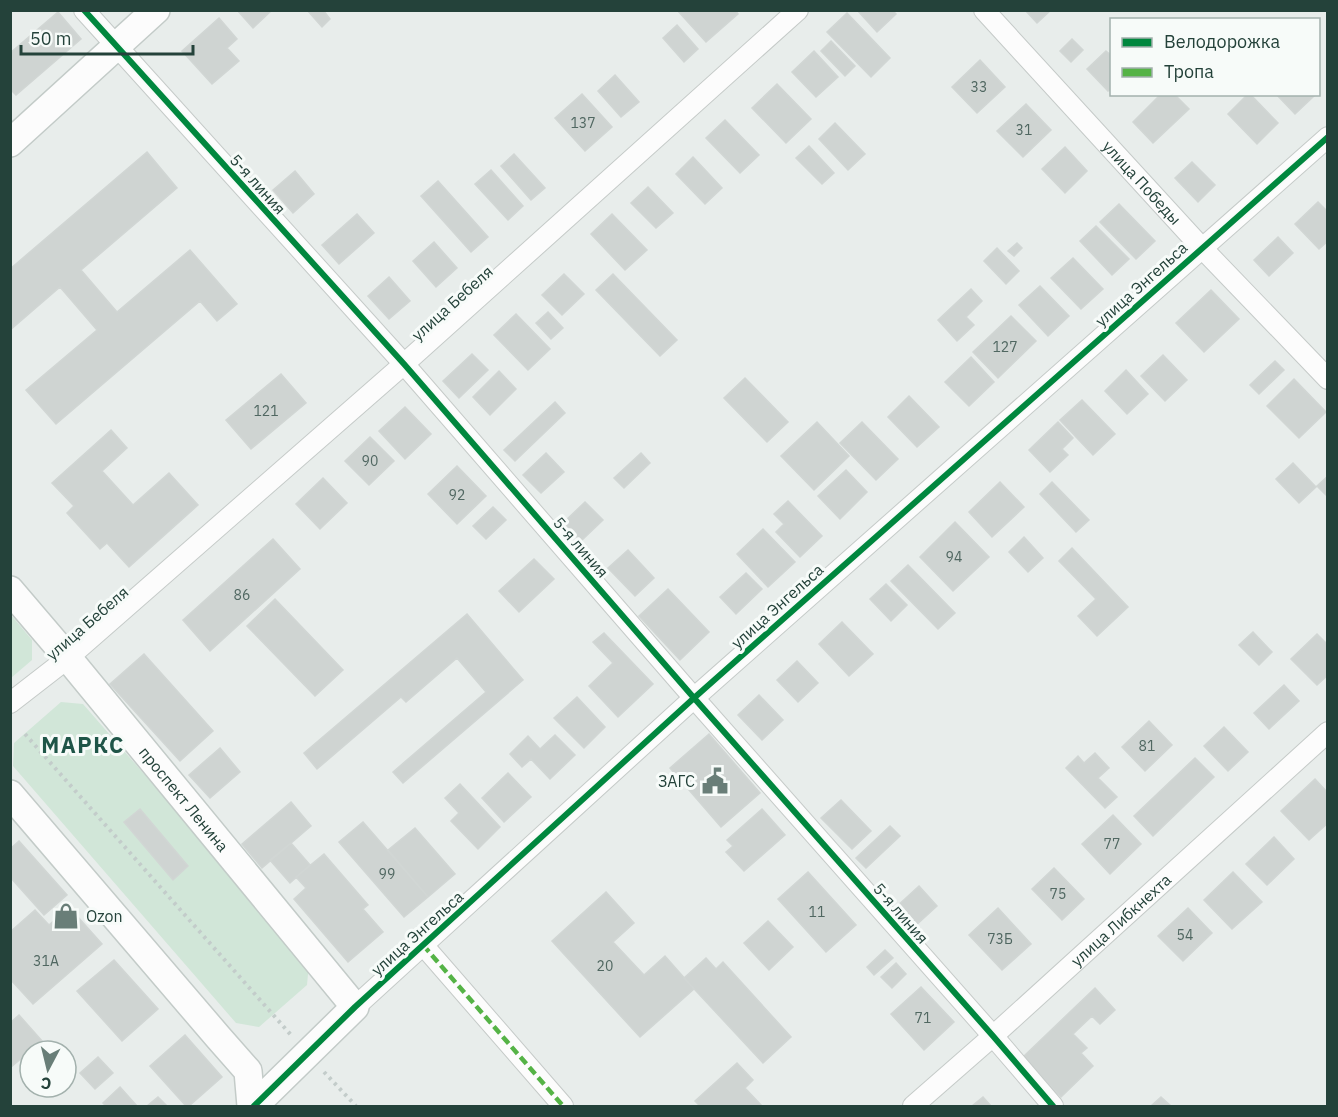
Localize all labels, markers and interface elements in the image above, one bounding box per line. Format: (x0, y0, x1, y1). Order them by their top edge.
scale bar (21, 18, 194, 56)
legend (1110, 18, 1320, 96)
text: 50 m (30, 27, 72, 50)
text: Велодорожка (1164, 30, 1280, 53)
text: Тропа (1164, 60, 1214, 83)
house number: 33 (971, 78, 987, 96)
house number: 137 (570, 114, 596, 132)
house number: 31 (1016, 121, 1032, 139)
street label: улица Победы (1098, 136, 1186, 229)
street label: 5-я линия (226, 150, 290, 218)
street label: улица Энгельса (1091, 237, 1191, 331)
street label: улица Бебеля (407, 261, 497, 345)
house number: 127 (992, 338, 1018, 356)
house number: 121 (253, 402, 279, 420)
house number: 90 (362, 452, 378, 470)
house number: 92 (449, 486, 465, 504)
street label: 5-я линия (549, 512, 613, 582)
house number: 94 (946, 548, 962, 566)
street label: улица Энгельса (727, 559, 827, 653)
street label: улица Бебеля (42, 582, 132, 664)
house number: 86 (234, 586, 250, 604)
district label: МАРКС (41, 730, 125, 759)
house number: 81 (1139, 737, 1155, 755)
street label: проспект Ленина (135, 742, 233, 856)
public building icon: ЗАГС (700, 766, 730, 796)
place label: ЗАГС (658, 771, 695, 791)
house number: 77 (1104, 835, 1120, 853)
house number: 99 (379, 865, 395, 883)
street label: улица Либкнехта (1067, 869, 1175, 970)
street label: 5-я линия (869, 878, 933, 948)
house number: 75 (1050, 885, 1066, 903)
street label: улица Энгельса (367, 886, 467, 980)
shop icon: Ozon (51, 901, 81, 931)
house number: 11 (809, 903, 825, 921)
place label: Ozon (86, 906, 123, 926)
house number: 54 (1177, 926, 1193, 944)
house number: 73Б (987, 930, 1013, 948)
house number: 31А (33, 952, 59, 970)
house number: 20 (597, 957, 613, 975)
house number: 71 (915, 1009, 931, 1027)
north arrow (18, 1039, 78, 1099)
text: С (40, 1073, 53, 1094)

